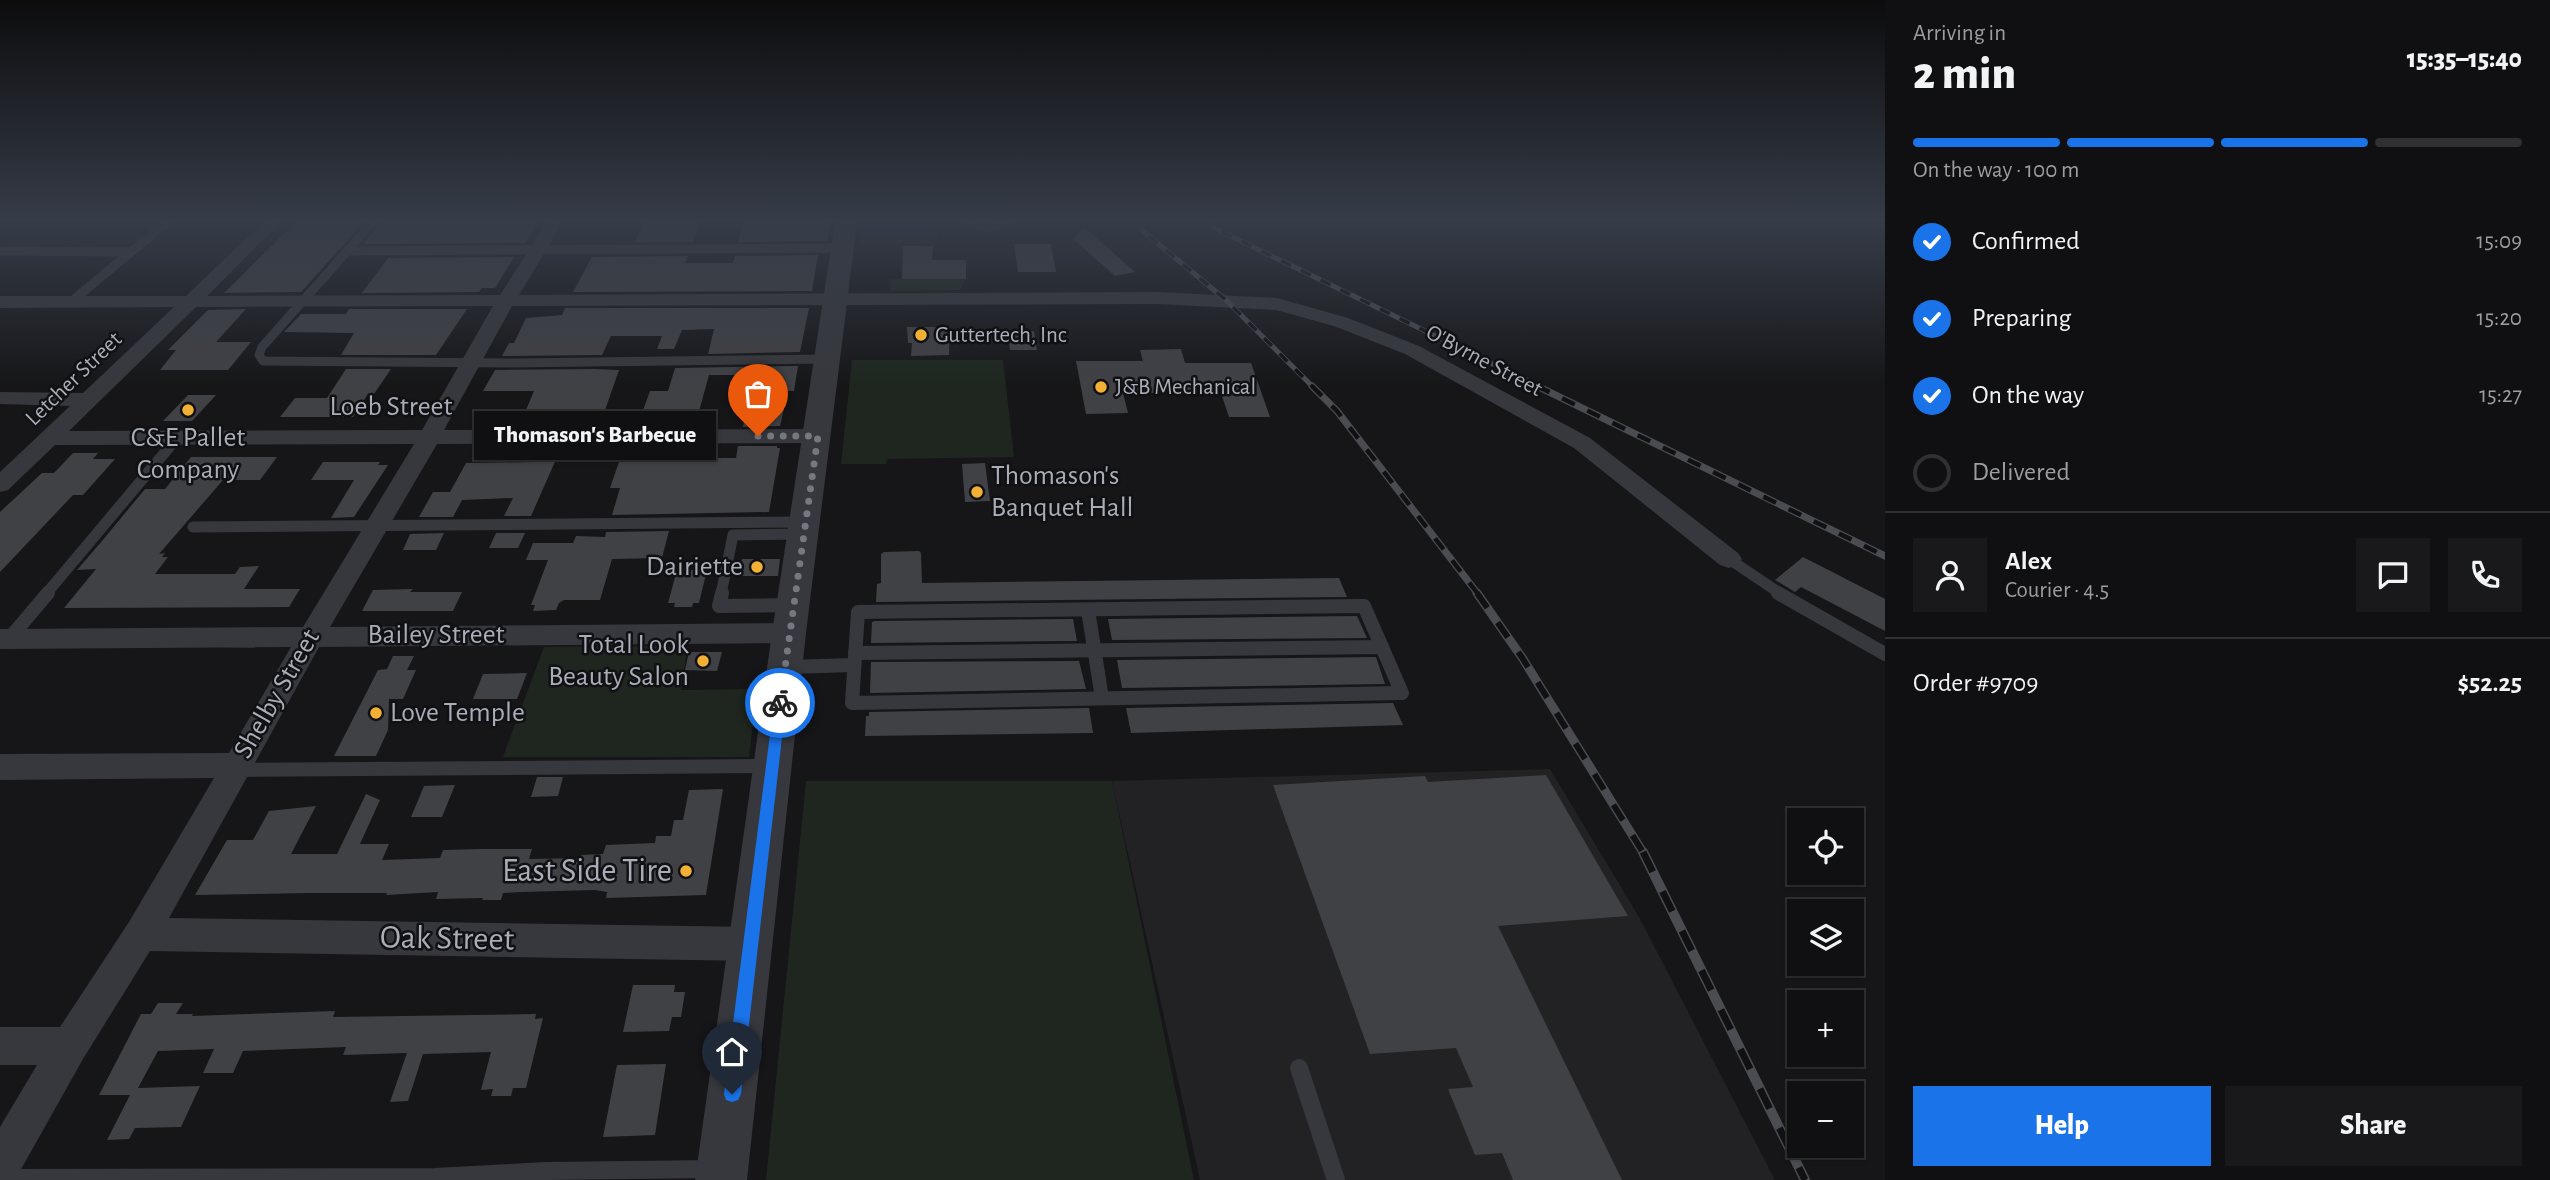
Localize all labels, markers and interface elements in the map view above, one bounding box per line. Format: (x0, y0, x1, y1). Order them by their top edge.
text: Arriving in (1913, 22, 2006, 45)
text: 15:35–15:40 (2407, 46, 2522, 72)
text: 2 min (1913, 51, 2016, 97)
text: On the way · 100 m (1913, 159, 2080, 182)
icon: check (1913, 223, 1951, 261)
text: Confirmed (1972, 228, 2080, 254)
text: 15:09 (2476, 230, 2522, 253)
icon: check (1913, 300, 1951, 338)
text: Preparing (1972, 305, 2071, 331)
text: 15:20 (2477, 307, 2522, 330)
street label: O'Byrne Street (1422, 321, 1547, 402)
place label: Guttertech, Inc (935, 324, 1067, 347)
street label: Letcher Street (22, 327, 127, 430)
marker: Guttertech, Inc (913, 327, 929, 343)
pin (728, 364, 788, 436)
icon: bag (739, 375, 777, 413)
place label: J&B Mechanical (1115, 376, 1256, 399)
icon: check (1913, 377, 1951, 415)
marker: J&B Mechanical (1093, 379, 1109, 395)
text: On the way (1972, 382, 2084, 408)
text: 15:27 (2479, 384, 2522, 407)
street label: Loeb Street (330, 393, 452, 421)
marker: C&E Pallet Company (180, 402, 196, 418)
callout: Thomason's Barbecue (475, 412, 716, 460)
place label: C&E Pallet Company (131, 424, 245, 484)
text: Thomason's Barbecue (494, 424, 696, 447)
text: Delivered (1972, 459, 2070, 485)
place label: Thomason's Banquet Hall (991, 462, 1134, 522)
marker: Thomason's Banquet Hall (969, 484, 985, 500)
button: person (1913, 538, 1987, 612)
button: chat (2356, 538, 2430, 612)
button: phone (2448, 538, 2522, 612)
text: Alex (2005, 548, 2052, 574)
place label: Dairiette (646, 553, 743, 581)
marker: Dairiette (749, 559, 765, 575)
text: Courier · 4.5 (2005, 579, 2109, 602)
street label: Bailey Street (367, 621, 505, 649)
street label: Shelby Street (229, 625, 325, 763)
place label: Total Look Beauty Salon (548, 631, 689, 691)
marker: Total Look Beauty Salon (695, 653, 711, 669)
courier (745, 668, 815, 738)
text: Order #9709 (1913, 670, 2038, 696)
text: $52.25 (2457, 670, 2522, 696)
icon: bike (761, 684, 799, 722)
place label: Love Temple (390, 699, 525, 727)
marker: Love Temple (368, 705, 384, 721)
map controls (1787, 808, 1864, 1158)
button: locate (1787, 808, 1864, 885)
place label: East Side Tire (502, 855, 672, 888)
marker: East Side Tire (678, 863, 694, 879)
button: layers (1787, 899, 1864, 976)
street label: Oak Street (380, 921, 515, 957)
button: + (1787, 990, 1864, 1067)
pin (702, 1022, 762, 1094)
icon: home (713, 1033, 751, 1071)
button: − (1787, 1081, 1864, 1158)
button: Help (1913, 1086, 2211, 1166)
button: Share (2225, 1086, 2522, 1166)

